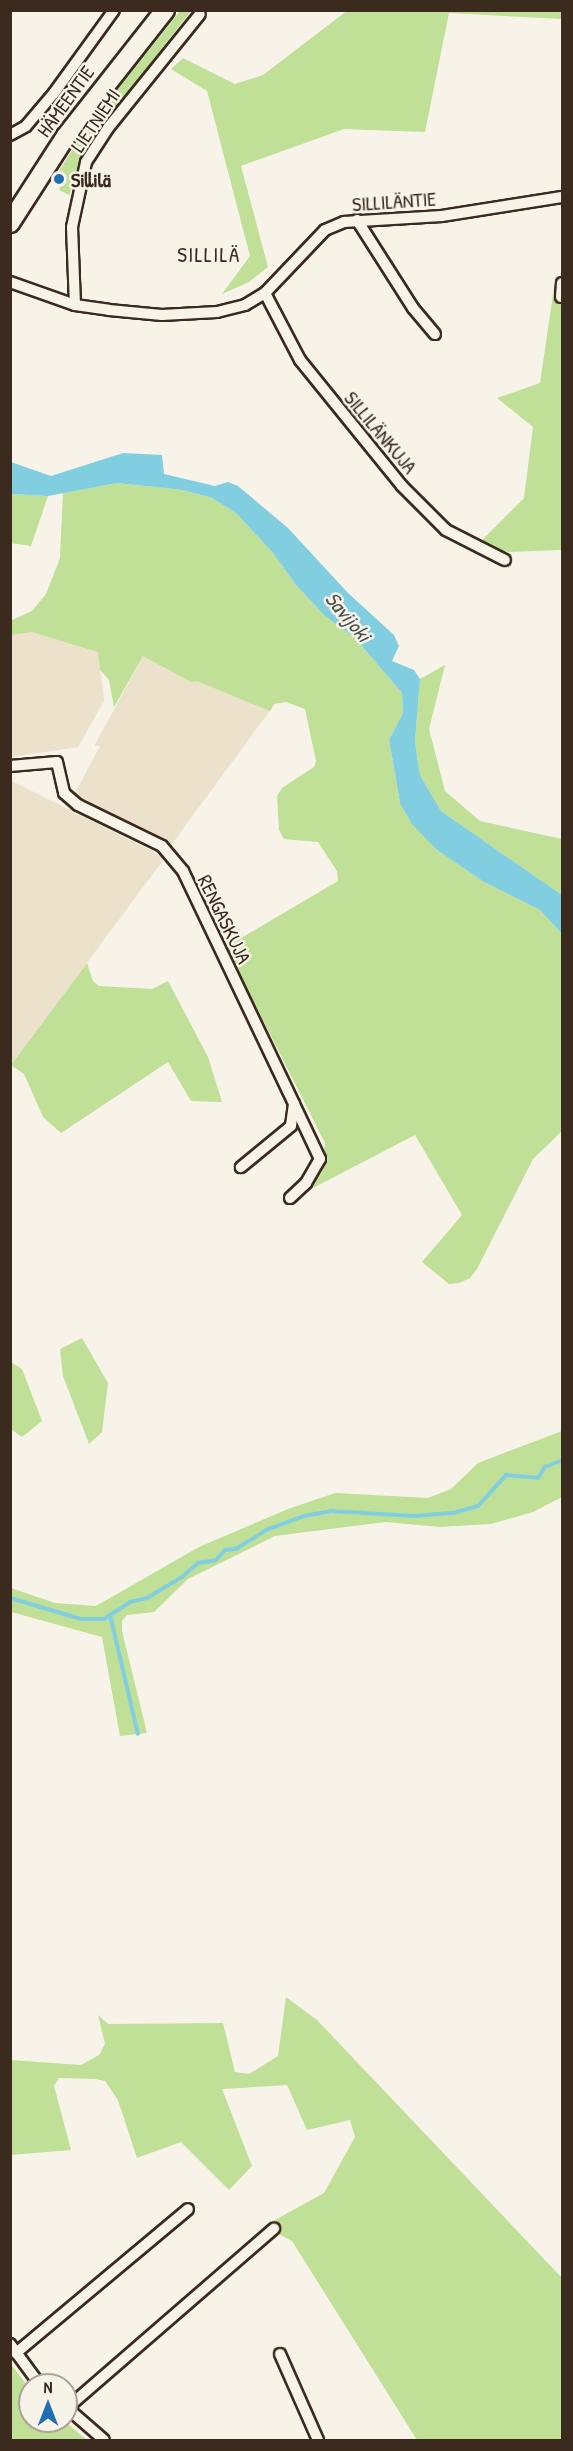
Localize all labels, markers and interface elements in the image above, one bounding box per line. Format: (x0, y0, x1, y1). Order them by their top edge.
street label: HÄMEENTIE (31, 61, 99, 141)
street label: LIETNIEMI (65, 84, 125, 156)
place label: Sillilä (71, 167, 111, 191)
marker: Sillilä (52, 172, 66, 186)
street label: SILLILÄNTIE (351, 186, 437, 216)
district label: SILLILÄ (177, 242, 241, 268)
street label: SILLILÄNKUJA (340, 386, 422, 478)
water label: Savijoki (320, 587, 376, 647)
street label: RENGASKUJA (193, 871, 257, 967)
north arrow (18, 2373, 78, 2433)
text: N (44, 2376, 52, 2398)

